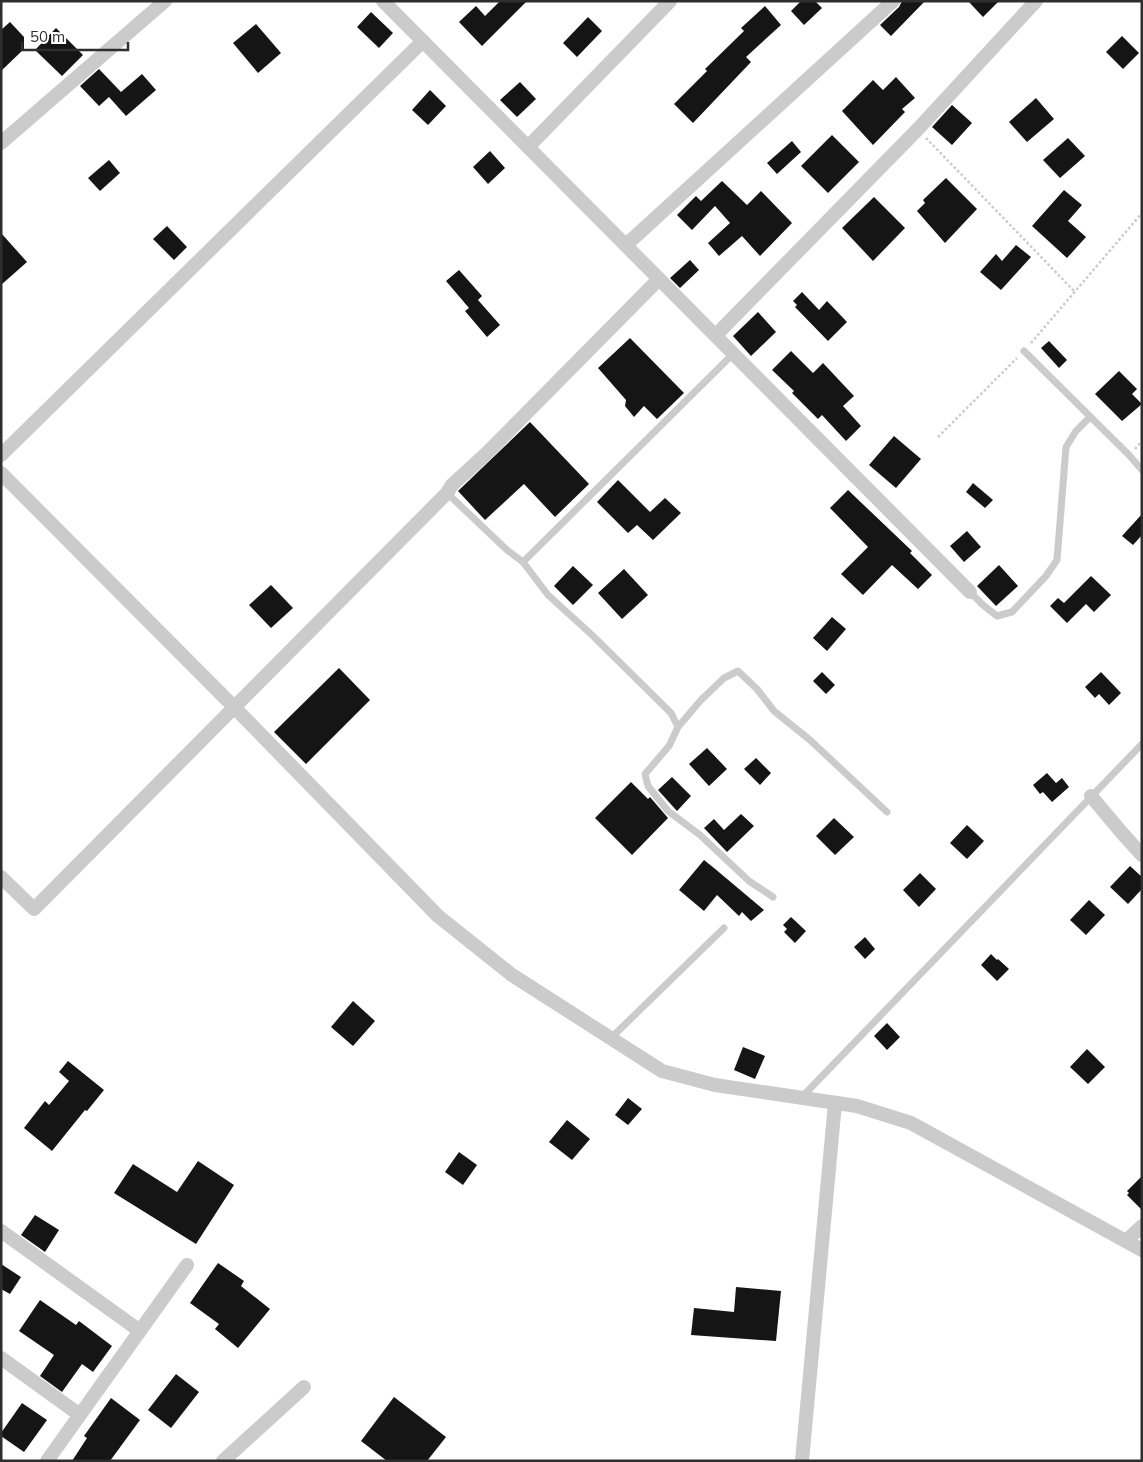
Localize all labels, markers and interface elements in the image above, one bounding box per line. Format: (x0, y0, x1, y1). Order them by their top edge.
scale bar (22, 20, 129, 52)
text: 50 m (30, 27, 65, 46)

